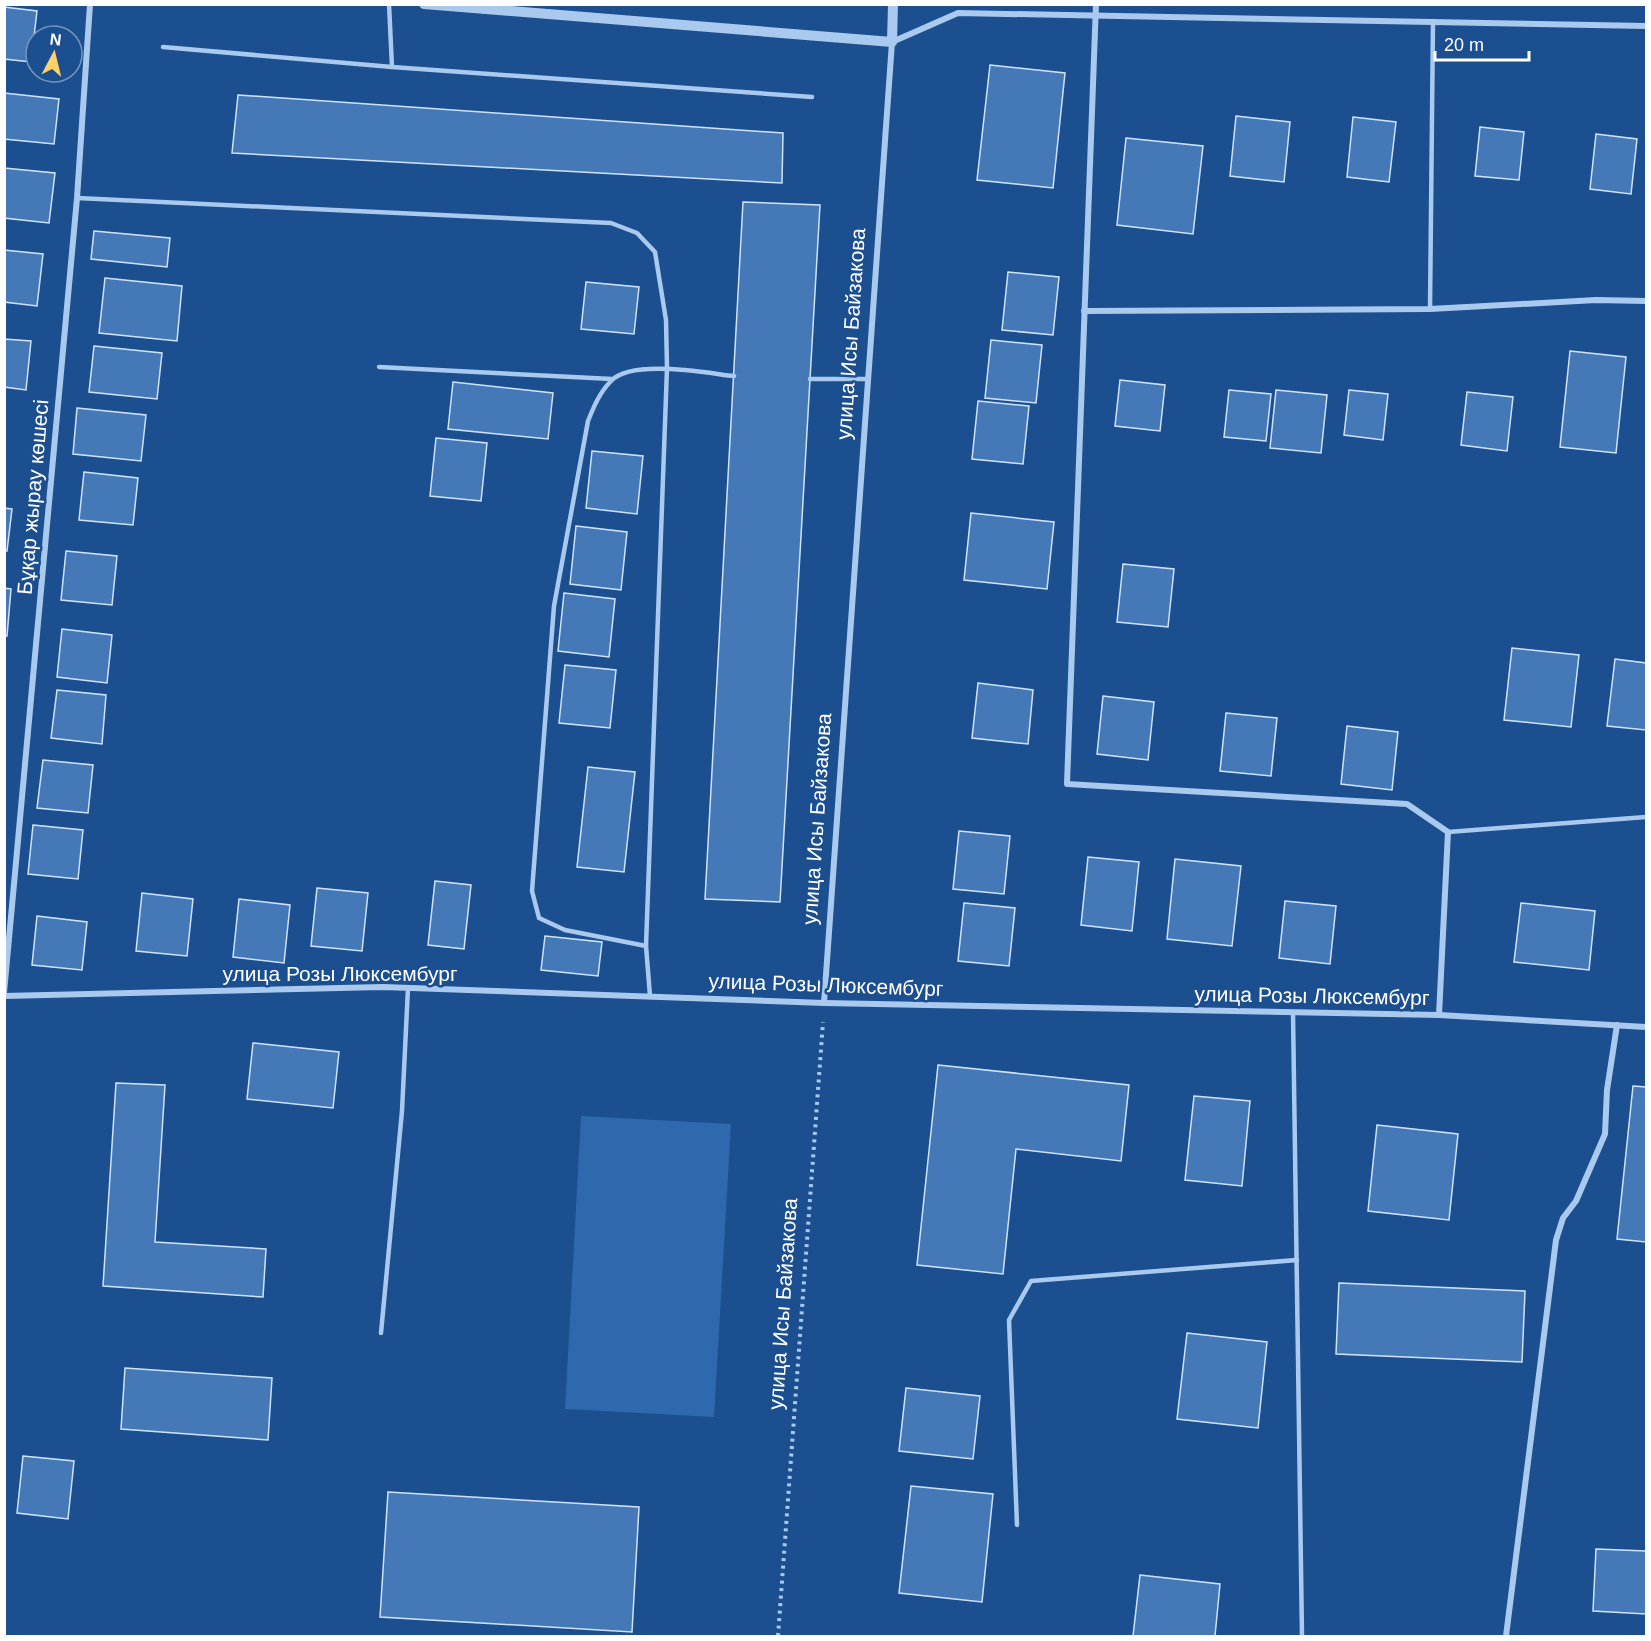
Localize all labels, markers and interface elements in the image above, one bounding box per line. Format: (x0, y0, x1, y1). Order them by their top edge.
north arrow (24, 24, 84, 84)
scale bar (1435, 24, 1530, 62)
text: N (49, 30, 63, 49)
text: 20 m (1444, 35, 1484, 55)
street label: улица Исы Байзакова (832, 227, 869, 441)
street label: Бұқар жырау көшесі (13, 398, 52, 596)
street label: улица Исы Байзакова (798, 712, 835, 926)
street label: улица Розы Люксембург (222, 962, 458, 985)
street label: улица Розы Люксембург (708, 969, 944, 1000)
street label: улица Розы Люксембург (1194, 982, 1430, 1009)
street label: улица Исы Байзакова (764, 1197, 801, 1411)

